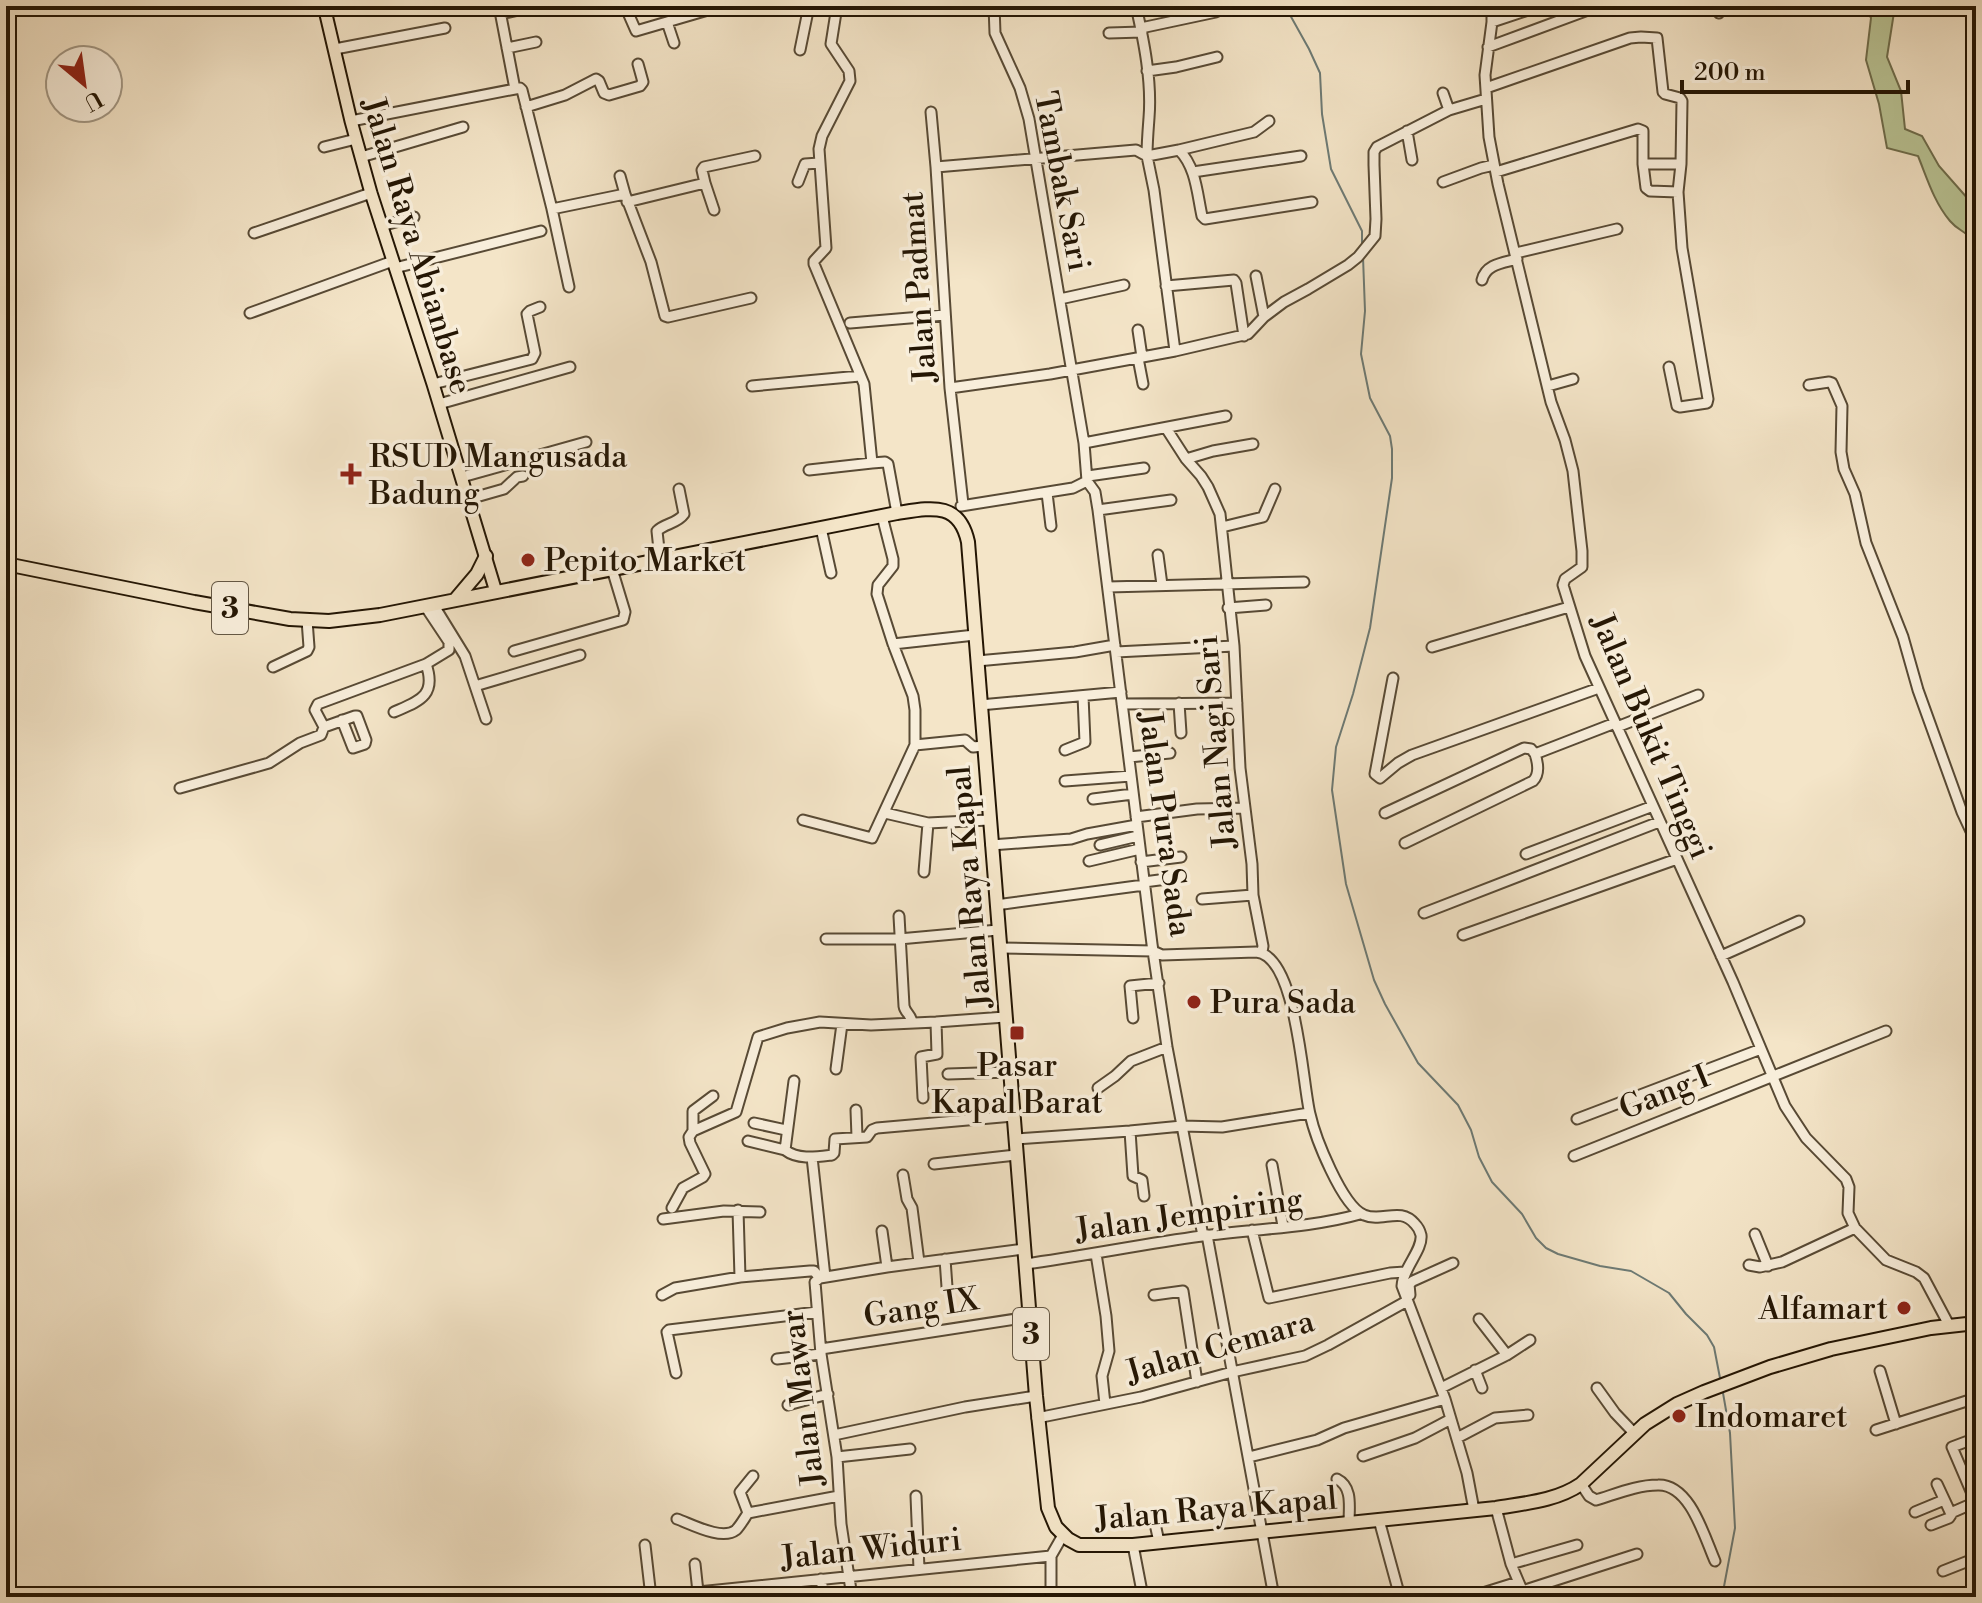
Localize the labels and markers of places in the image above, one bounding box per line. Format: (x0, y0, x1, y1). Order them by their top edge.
place label: RSUD Mangusada Badung (368, 437, 628, 514)
marker: RSUD Mangusada Badung (340, 463, 362, 485)
place label: Pepito Market (544, 541, 746, 581)
marker: Pepito Market (519, 551, 537, 569)
place label: Pura Sada (1210, 983, 1357, 1023)
marker: Pura Sada (1185, 993, 1203, 1011)
marker: Pasar Kapal Barat (1008, 1024, 1026, 1042)
place label: Pasar Kapal Barat (931, 1046, 1103, 1123)
place label: Alfamart (1758, 1289, 1888, 1329)
marker: Alfamart (1895, 1299, 1913, 1317)
place label: Indomaret (1695, 1397, 1848, 1437)
marker: Indomaret (1670, 1407, 1688, 1425)

